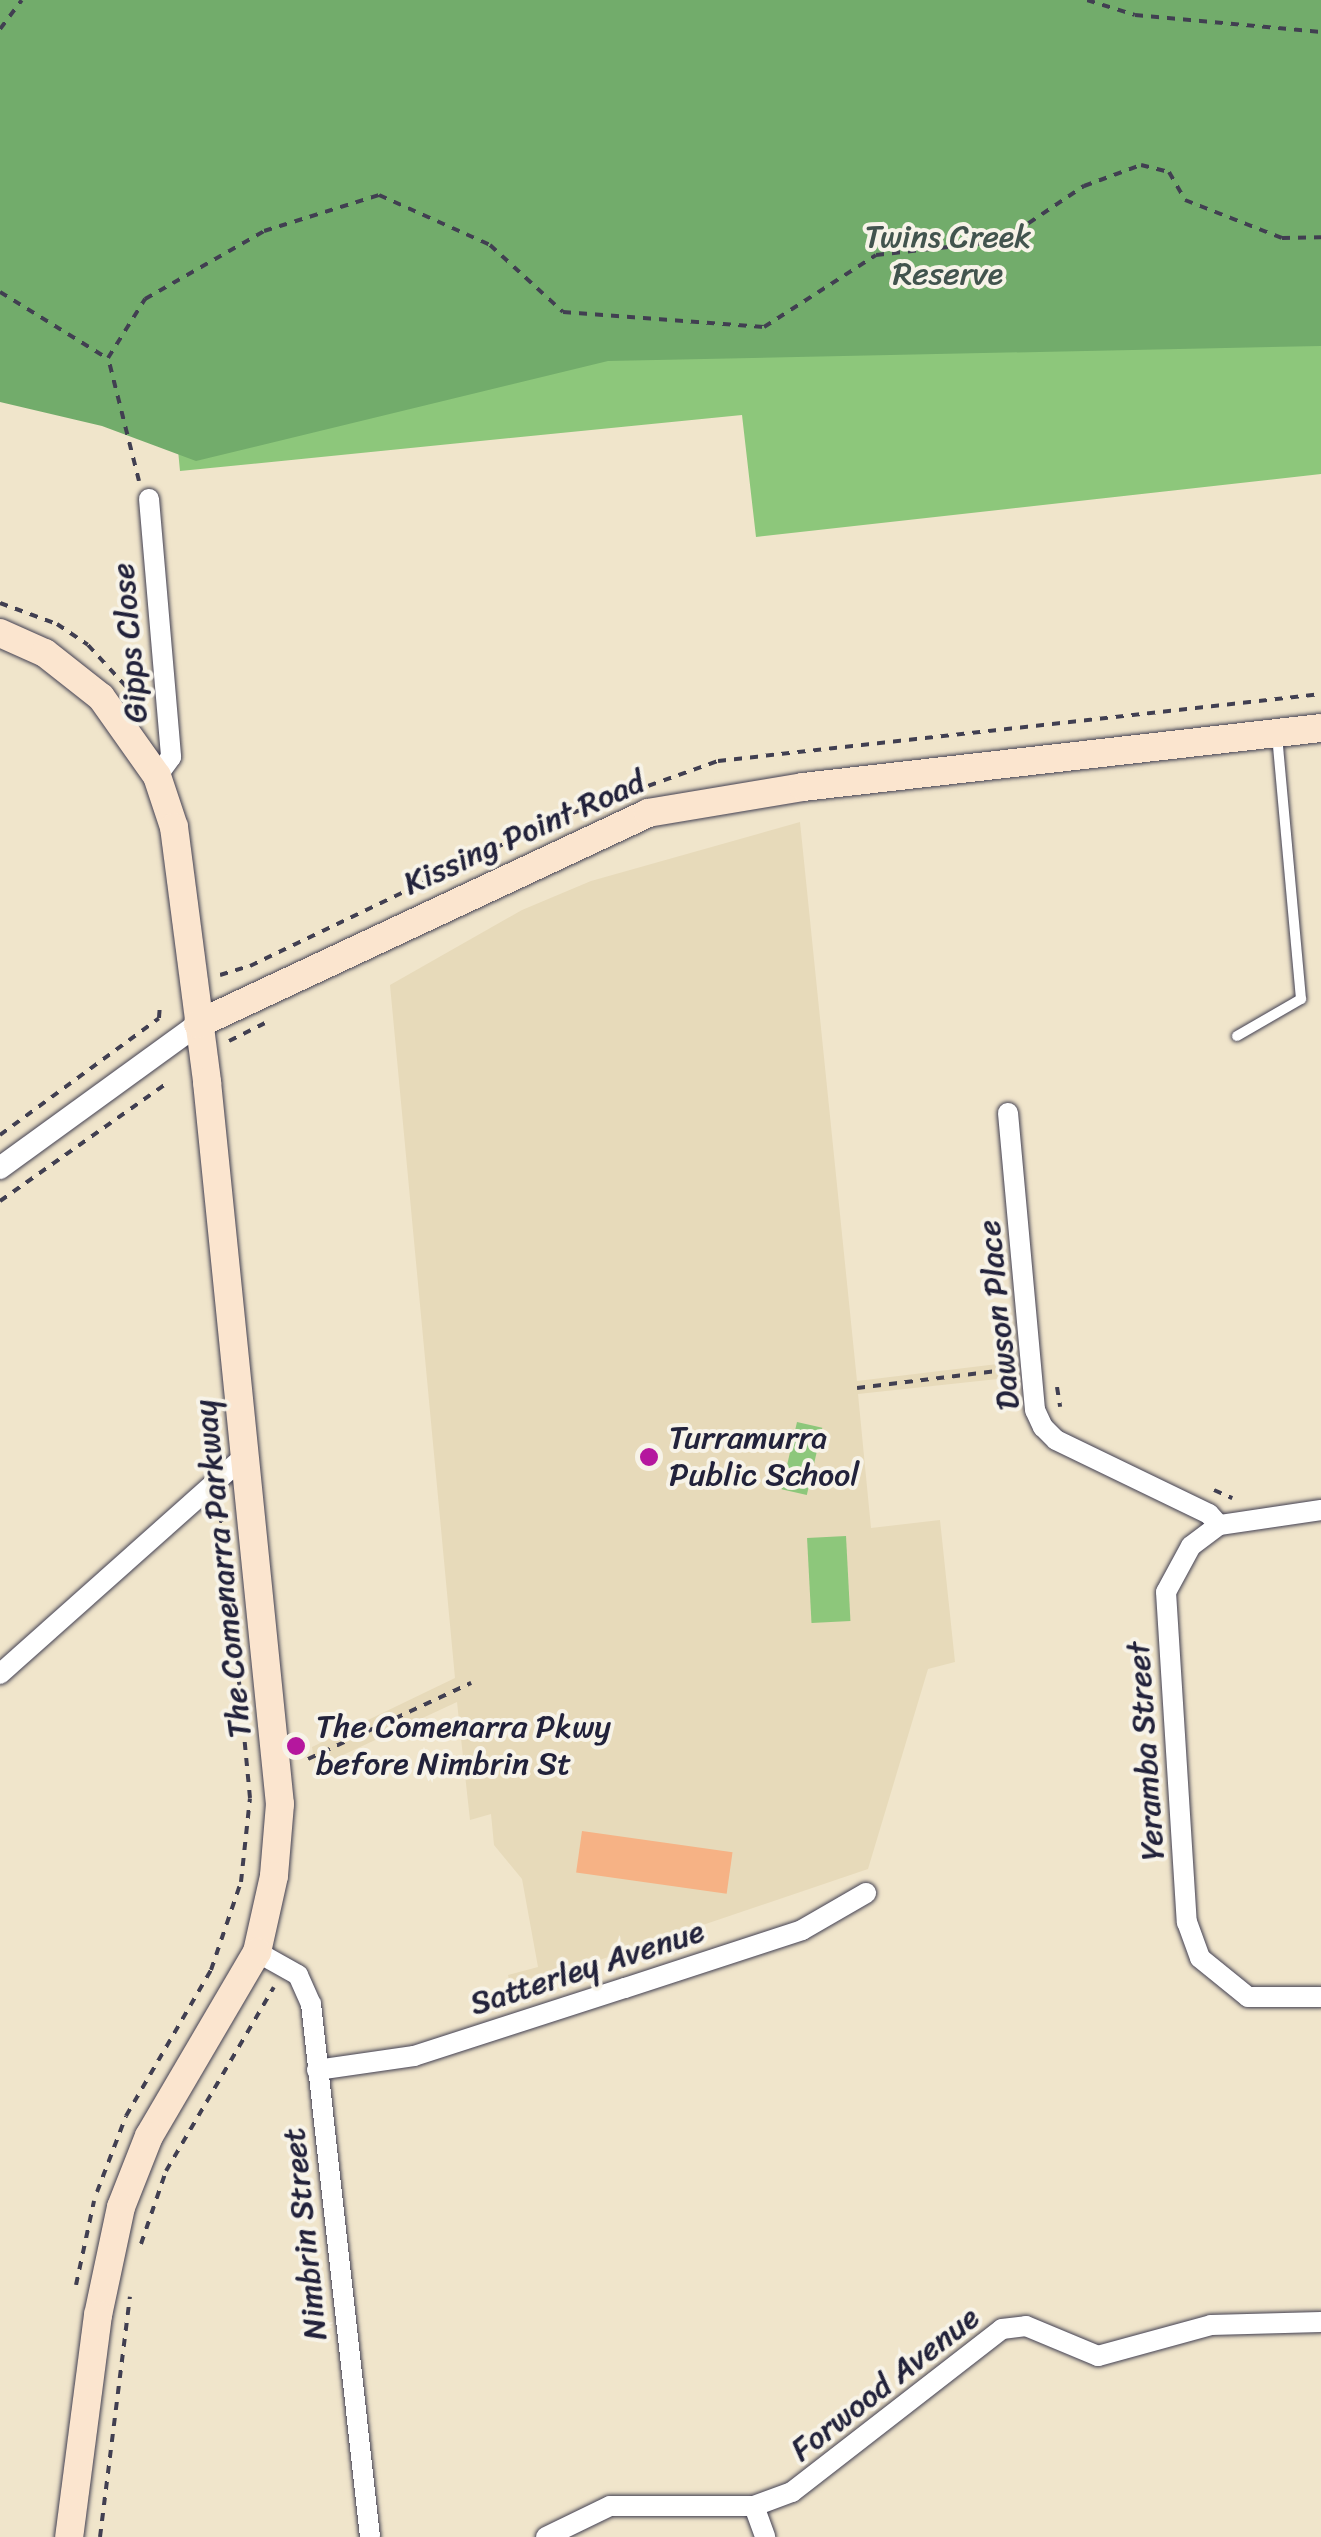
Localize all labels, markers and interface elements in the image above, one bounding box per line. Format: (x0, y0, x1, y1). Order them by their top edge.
park label: Twins Creek Reserve (864, 219, 1032, 294)
street label: Gipps Close (104, 561, 156, 725)
street label: Kissing Point Road (397, 762, 651, 904)
street label: Dawson Place (970, 1218, 1028, 1412)
street label: The Comenarra Parkway (186, 1397, 260, 1741)
place label: Turramurra Public School (669, 1420, 860, 1495)
marker: Turramurra Public School (638, 1446, 660, 1468)
street label: Yeramba Street (1119, 1640, 1173, 1862)
place label: The Comenarra Pkwy before Nimbrin St (316, 1709, 611, 1784)
marker: The Comenarra Pkwy before Nimbrin St (285, 1735, 307, 1757)
street label: Satterley Avenue (465, 1912, 709, 2024)
street label: Nimbrin Street (275, 2126, 335, 2342)
street label: Forwood Avenue (783, 2299, 987, 2469)

